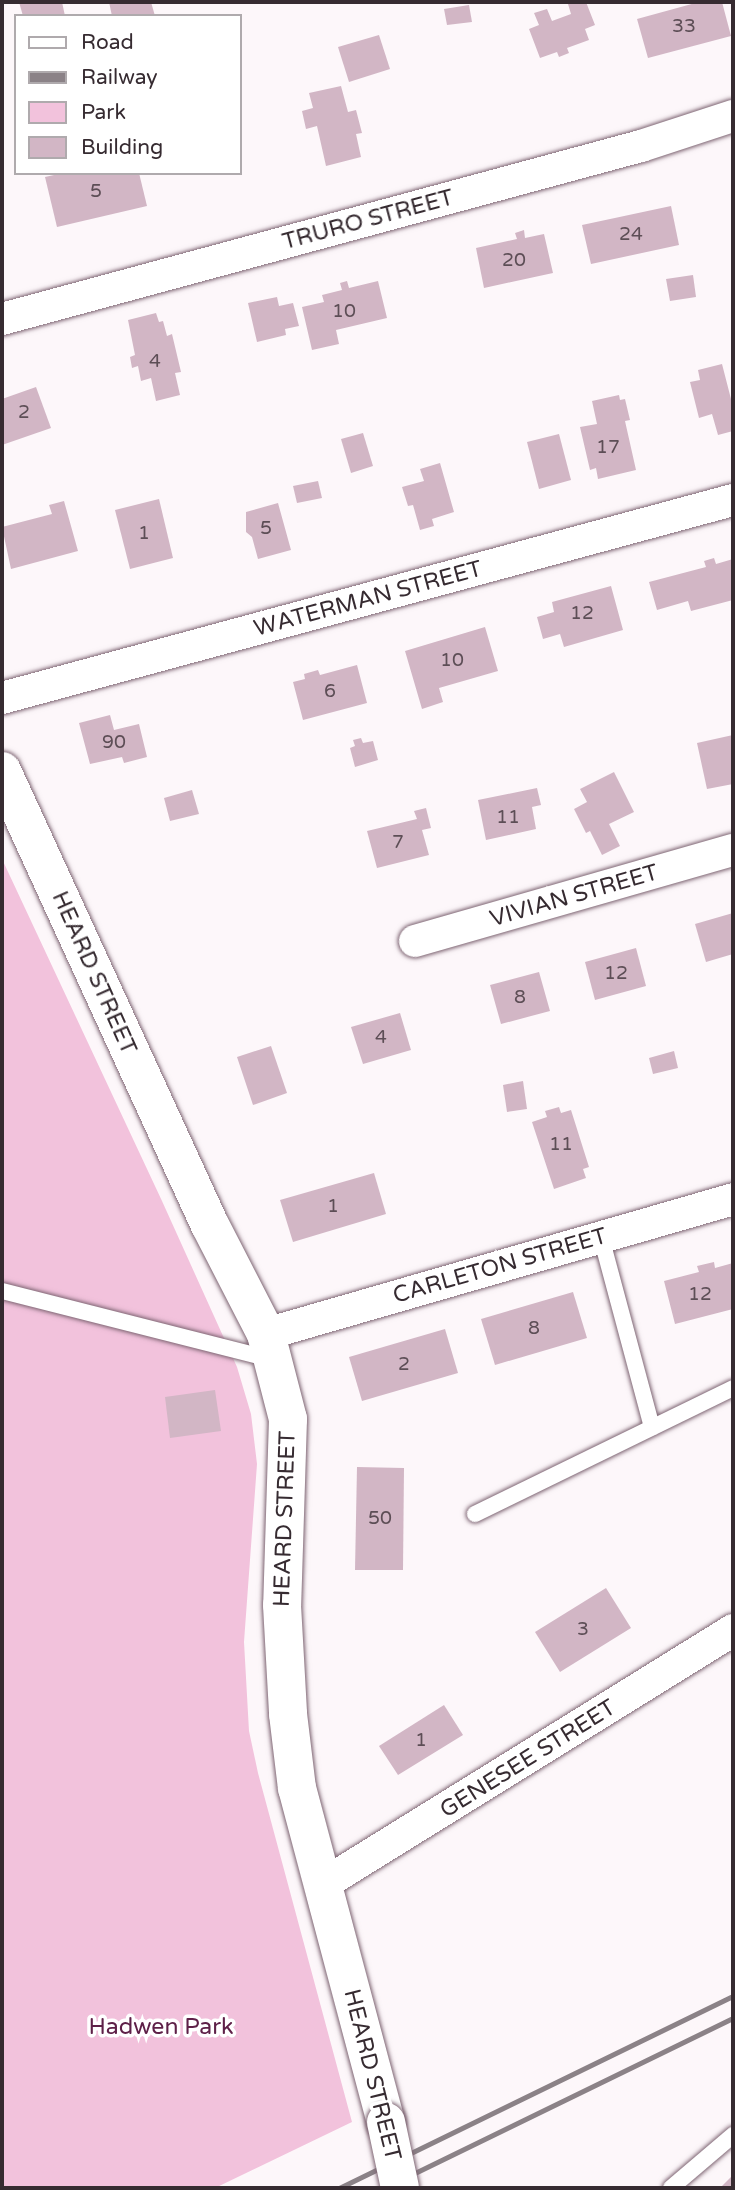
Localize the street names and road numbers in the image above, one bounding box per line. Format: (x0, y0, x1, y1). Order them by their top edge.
street label: TRURO STREET (279, 184, 457, 256)
street label: WATERMAN STREET (251, 555, 485, 643)
street label: VIVIAN STREET (487, 859, 661, 933)
street label: HEARD STREET (46, 887, 142, 1059)
street label: CARLETON STREET (390, 1222, 610, 1310)
street label: HEARD STREET (268, 1431, 302, 1607)
street label: GENESEE STREET (435, 1694, 621, 1824)
street label: HEARD STREET (337, 1986, 407, 2164)

